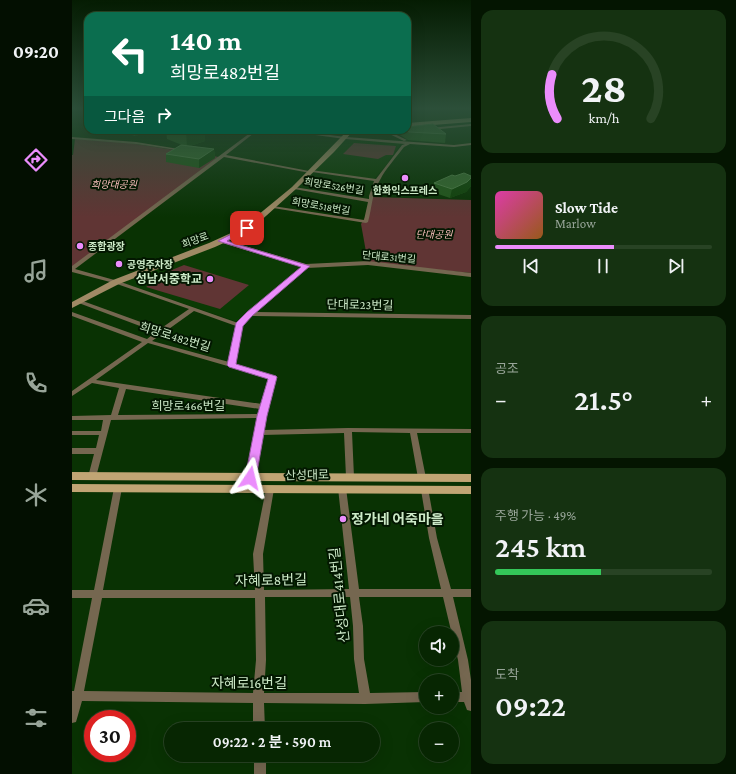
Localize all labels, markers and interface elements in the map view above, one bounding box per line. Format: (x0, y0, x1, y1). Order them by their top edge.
text: 140 m (170, 25, 242, 56)
icon: left (104, 28, 156, 80)
text: 09:20 (13, 42, 59, 62)
text: 희망로482번길 (170, 63, 280, 83)
text: 28 (581, 65, 626, 111)
icon: right (153, 104, 175, 126)
text: 그다음 (104, 109, 145, 125)
text: km/h (588, 110, 619, 126)
icon: directions (22, 146, 50, 174)
marker: 한화익스프레스 (400, 173, 410, 183)
street label: 희망로526번길 (303, 176, 365, 196)
park label: 희망대공원 (91, 179, 138, 190)
place label: 한화익스프레스 (373, 185, 437, 196)
street label: 희망로518번길 (291, 195, 351, 217)
text: Slow Tide (555, 200, 618, 216)
pin (230, 211, 264, 245)
text: Marlow (555, 216, 596, 231)
icon: arrive (236, 217, 258, 239)
park label: 단대공원 (416, 229, 453, 240)
street label: 희망로 (180, 230, 210, 250)
place label: 종합광장 (88, 240, 125, 252)
marker: 종합광장 (75, 241, 85, 251)
street label: 단대로31번길 (362, 249, 416, 265)
icon: previous (520, 255, 542, 277)
icon: pause (592, 255, 614, 277)
icon: next (665, 255, 687, 277)
icon: music (22, 257, 50, 285)
marker: 공영주차장 (114, 259, 124, 269)
place label: 공영주차장 (127, 259, 173, 270)
place label: 성남서중학교 (136, 272, 202, 286)
marker: 성남서중학교 (205, 274, 215, 284)
street label: 단대로23번길 (327, 297, 393, 313)
street label: 희망로482번길 (138, 320, 212, 354)
text: 공조 (495, 361, 519, 376)
icon: phone (22, 369, 50, 397)
text: 21.5° (574, 383, 633, 416)
text: − (495, 387, 507, 412)
text: + (700, 387, 712, 412)
street label: 희망로466번길 (151, 399, 225, 413)
position arrow (229, 457, 271, 499)
street label: 산성대로 (285, 468, 329, 482)
icon: climate (22, 481, 50, 509)
text: 주행 가능 · 49% (495, 508, 576, 523)
place label: 정가네 어죽마을 (351, 511, 444, 527)
marker: 정가네 어죽마을 (338, 514, 348, 524)
text: 245 km (495, 530, 586, 563)
street label: 산성대로414번길 (326, 546, 352, 644)
street label: 자혜로8번길 (235, 571, 307, 589)
icon: car (22, 592, 50, 620)
map controls (419, 626, 459, 762)
button: sound (419, 626, 459, 666)
text: 도착 (495, 667, 519, 682)
button: + (419, 674, 459, 714)
street label: 자혜로16번길 (211, 675, 287, 691)
text: 09:22 (495, 689, 566, 722)
icon: filters (22, 704, 50, 732)
speed limit sign: 30 (84, 710, 136, 762)
button: − (419, 722, 459, 762)
text: 09:22 · 2 분 · 590 m (213, 734, 331, 750)

